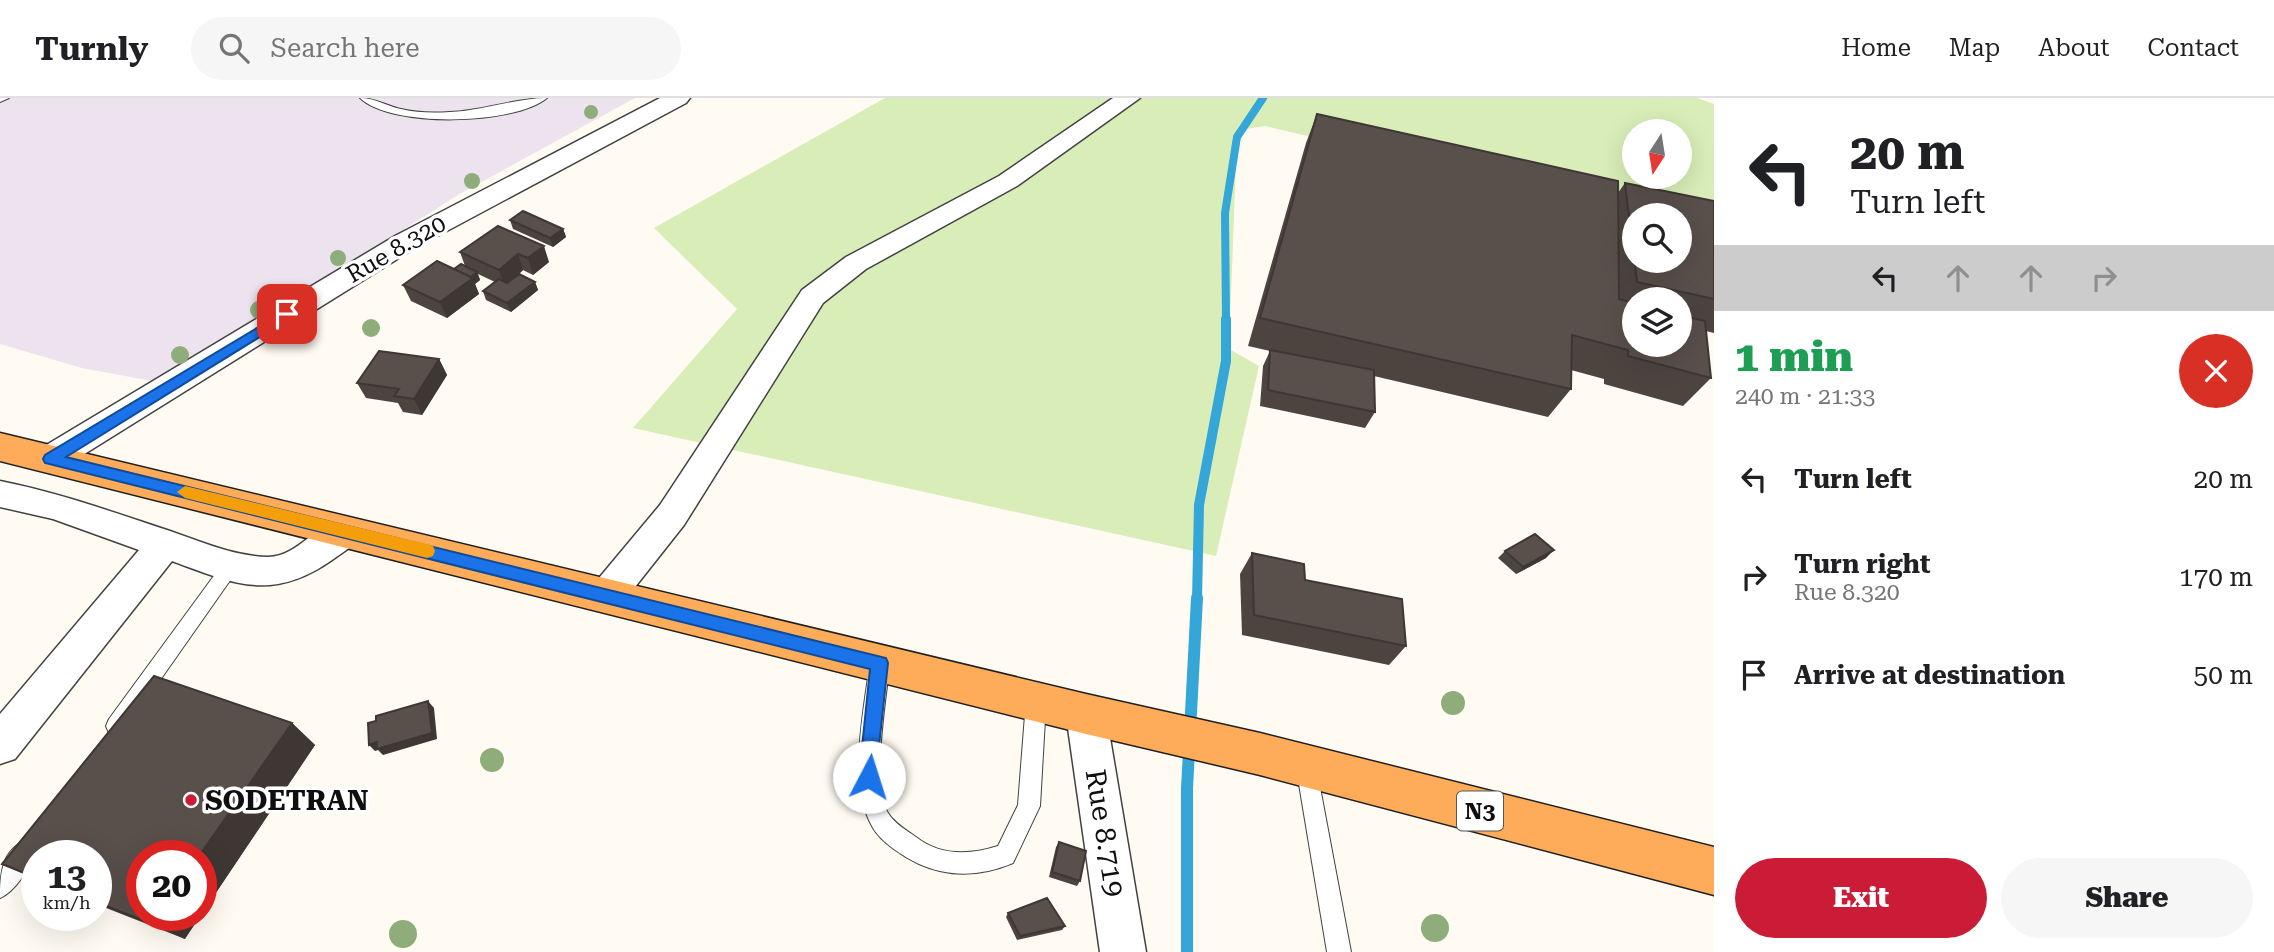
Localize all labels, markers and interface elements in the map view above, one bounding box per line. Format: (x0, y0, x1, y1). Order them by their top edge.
search box (191, 17, 681, 80)
text: Turnly (35, 29, 149, 68)
icon: search (215, 29, 253, 67)
text: Search here (271, 33, 419, 63)
text: Home (1841, 34, 1911, 62)
text: Map (1949, 34, 2000, 62)
text: About (2038, 34, 2109, 62)
text: Contact (2147, 34, 2239, 62)
north arrow (1622, 119, 1692, 189)
map controls (1622, 119, 1692, 357)
text: 20 m (1850, 124, 1965, 181)
icon: left (1735, 126, 1826, 217)
text: Turn left (1850, 183, 1985, 221)
button: search (1622, 203, 1692, 273)
street label: Rue 8.320 (341, 209, 451, 289)
icon: left (1866, 259, 1904, 297)
icon: ahead (1939, 259, 1977, 297)
icon: ahead (2012, 259, 2050, 297)
icon: right (2085, 259, 2123, 297)
pin (257, 284, 317, 344)
button: layers (1622, 287, 1692, 357)
icon: arrive (268, 295, 306, 333)
text: 1 min (1735, 332, 1853, 381)
button: close (2179, 334, 2253, 408)
text: 240 m · 21:33 (1735, 383, 1875, 410)
icon: left (1735, 460, 1773, 498)
text: Turn left (1794, 464, 1912, 494)
text: 20 m (2194, 464, 2253, 494)
text: Turn right (1794, 549, 1930, 579)
icon: right (1735, 558, 1773, 596)
text: 170 m (2179, 562, 2253, 592)
text: Rue 8.320 (1794, 579, 1900, 606)
icon: arrive (1735, 656, 1773, 694)
text: Arrive at destination (1794, 660, 2065, 690)
text: 50 m (2194, 660, 2253, 690)
position arrow (832, 740, 906, 814)
street label: Rue 8.719 (1079, 767, 1131, 899)
place label: SODETRAN (205, 784, 369, 817)
marker: SODETRAN (183, 792, 199, 808)
road number: N3 (1457, 792, 1503, 831)
speed limit sign: 20 (126, 840, 217, 931)
text: 13 (47, 856, 86, 897)
button: Exit (1735, 858, 1987, 938)
button: Share (2001, 858, 2253, 938)
text: km/h (42, 892, 91, 913)

